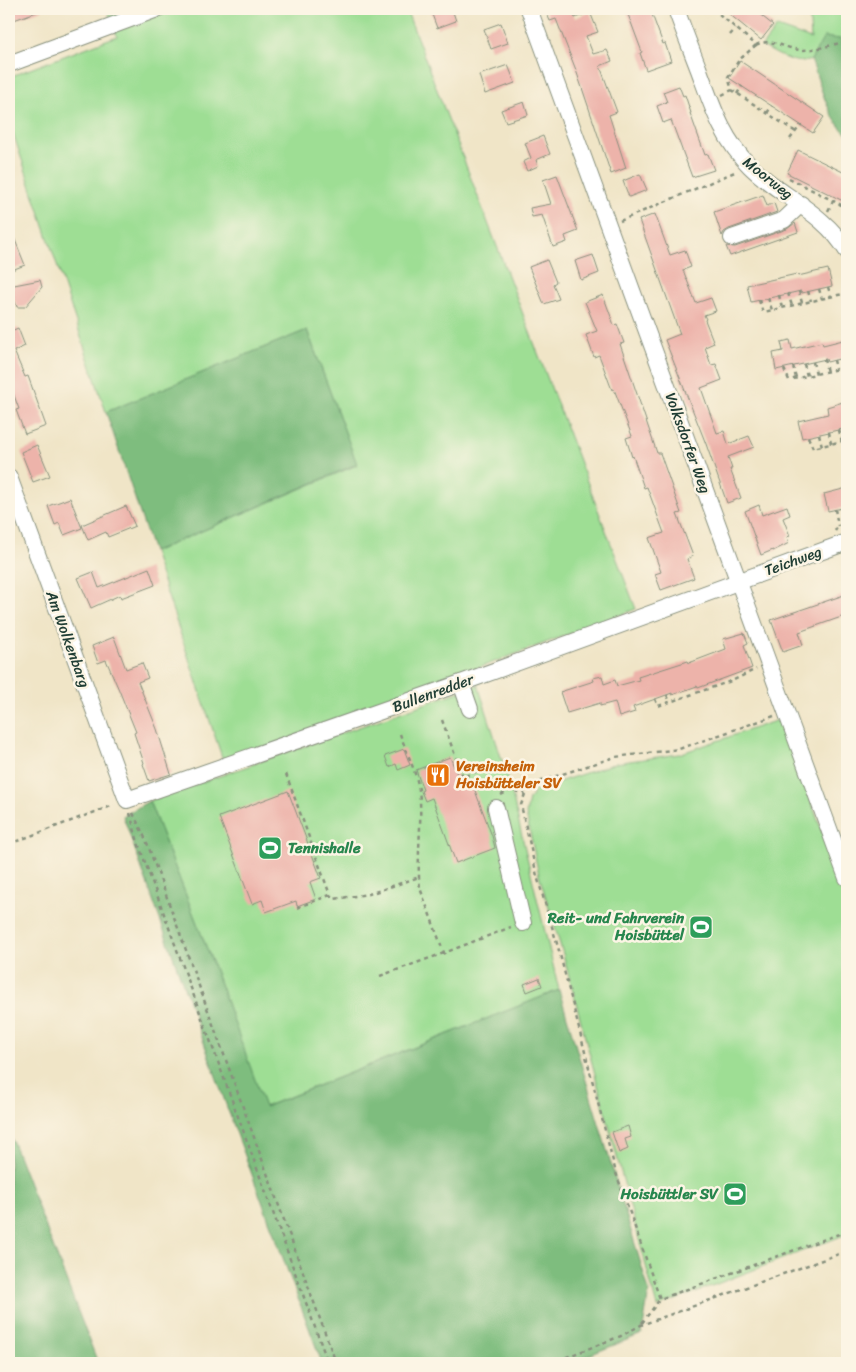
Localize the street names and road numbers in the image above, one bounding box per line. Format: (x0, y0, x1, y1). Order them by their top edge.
street label: Moorweg (737, 150, 799, 206)
street label: Volksdorfer Weg (658, 389, 718, 498)
street label: Teichweg (761, 538, 826, 583)
street label: Am Wolkenbarg (38, 586, 98, 692)
street label: Bullenredder (389, 666, 478, 720)

